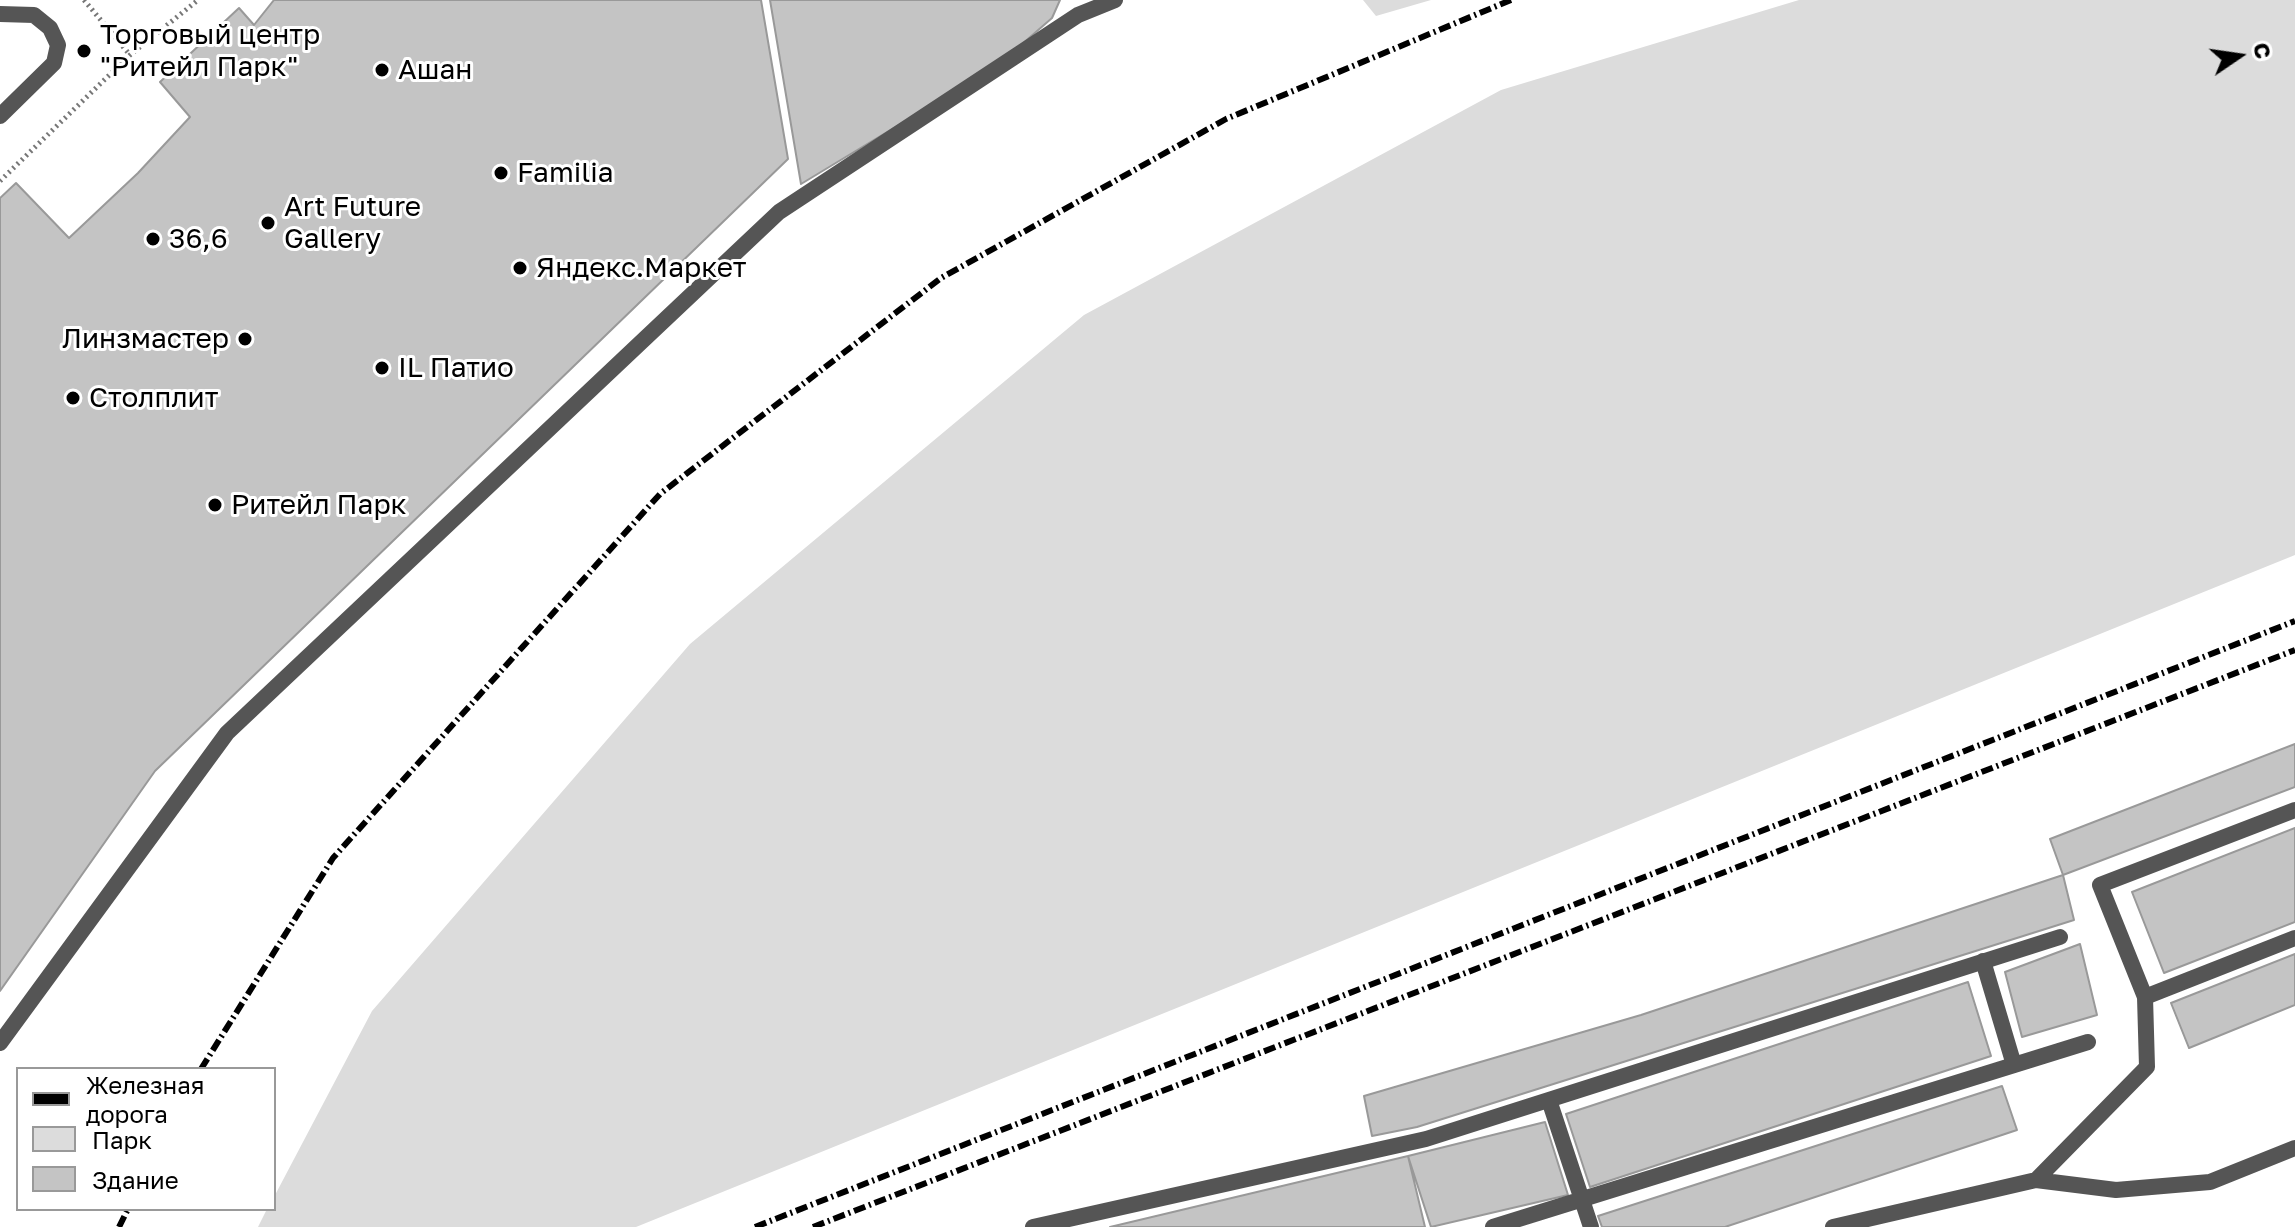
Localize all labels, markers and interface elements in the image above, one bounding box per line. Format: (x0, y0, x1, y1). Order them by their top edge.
north arrow (2199, 16, 2279, 96)
place label: Торговый центр "Ритейл Парк" (100, 18, 320, 84)
text: С (2248, 40, 2278, 61)
marker: Торговый центр "Ритейл Парк" (75, 42, 93, 60)
place label: Ашан (398, 53, 472, 87)
marker: Ашан (373, 61, 391, 79)
place label: Familia (517, 156, 613, 190)
marker: Familia (492, 164, 510, 182)
place label: Art Future Gallery (284, 190, 421, 256)
marker: Art Future Gallery (259, 214, 277, 232)
place label: 36,6 (169, 222, 228, 256)
marker: 36,6 (144, 230, 162, 248)
place label: Яндекс.Маркет (536, 251, 746, 285)
marker: Яндекс.Маркет (511, 259, 529, 277)
place label: Линзмастер (62, 322, 229, 356)
marker: Линзмастер (236, 330, 254, 348)
place label: IL Патио (398, 351, 514, 385)
marker: IL Патио (373, 359, 391, 377)
place label: Столплит (89, 381, 218, 415)
marker: Столплит (64, 389, 82, 407)
place label: Ритейл Парк (231, 488, 407, 522)
marker: Ритейл Парк (206, 496, 224, 514)
legend (16, 1067, 276, 1211)
text: Железная дорога (86, 1070, 204, 1128)
text: Парк (92, 1125, 152, 1154)
text: Здание (92, 1165, 179, 1194)

